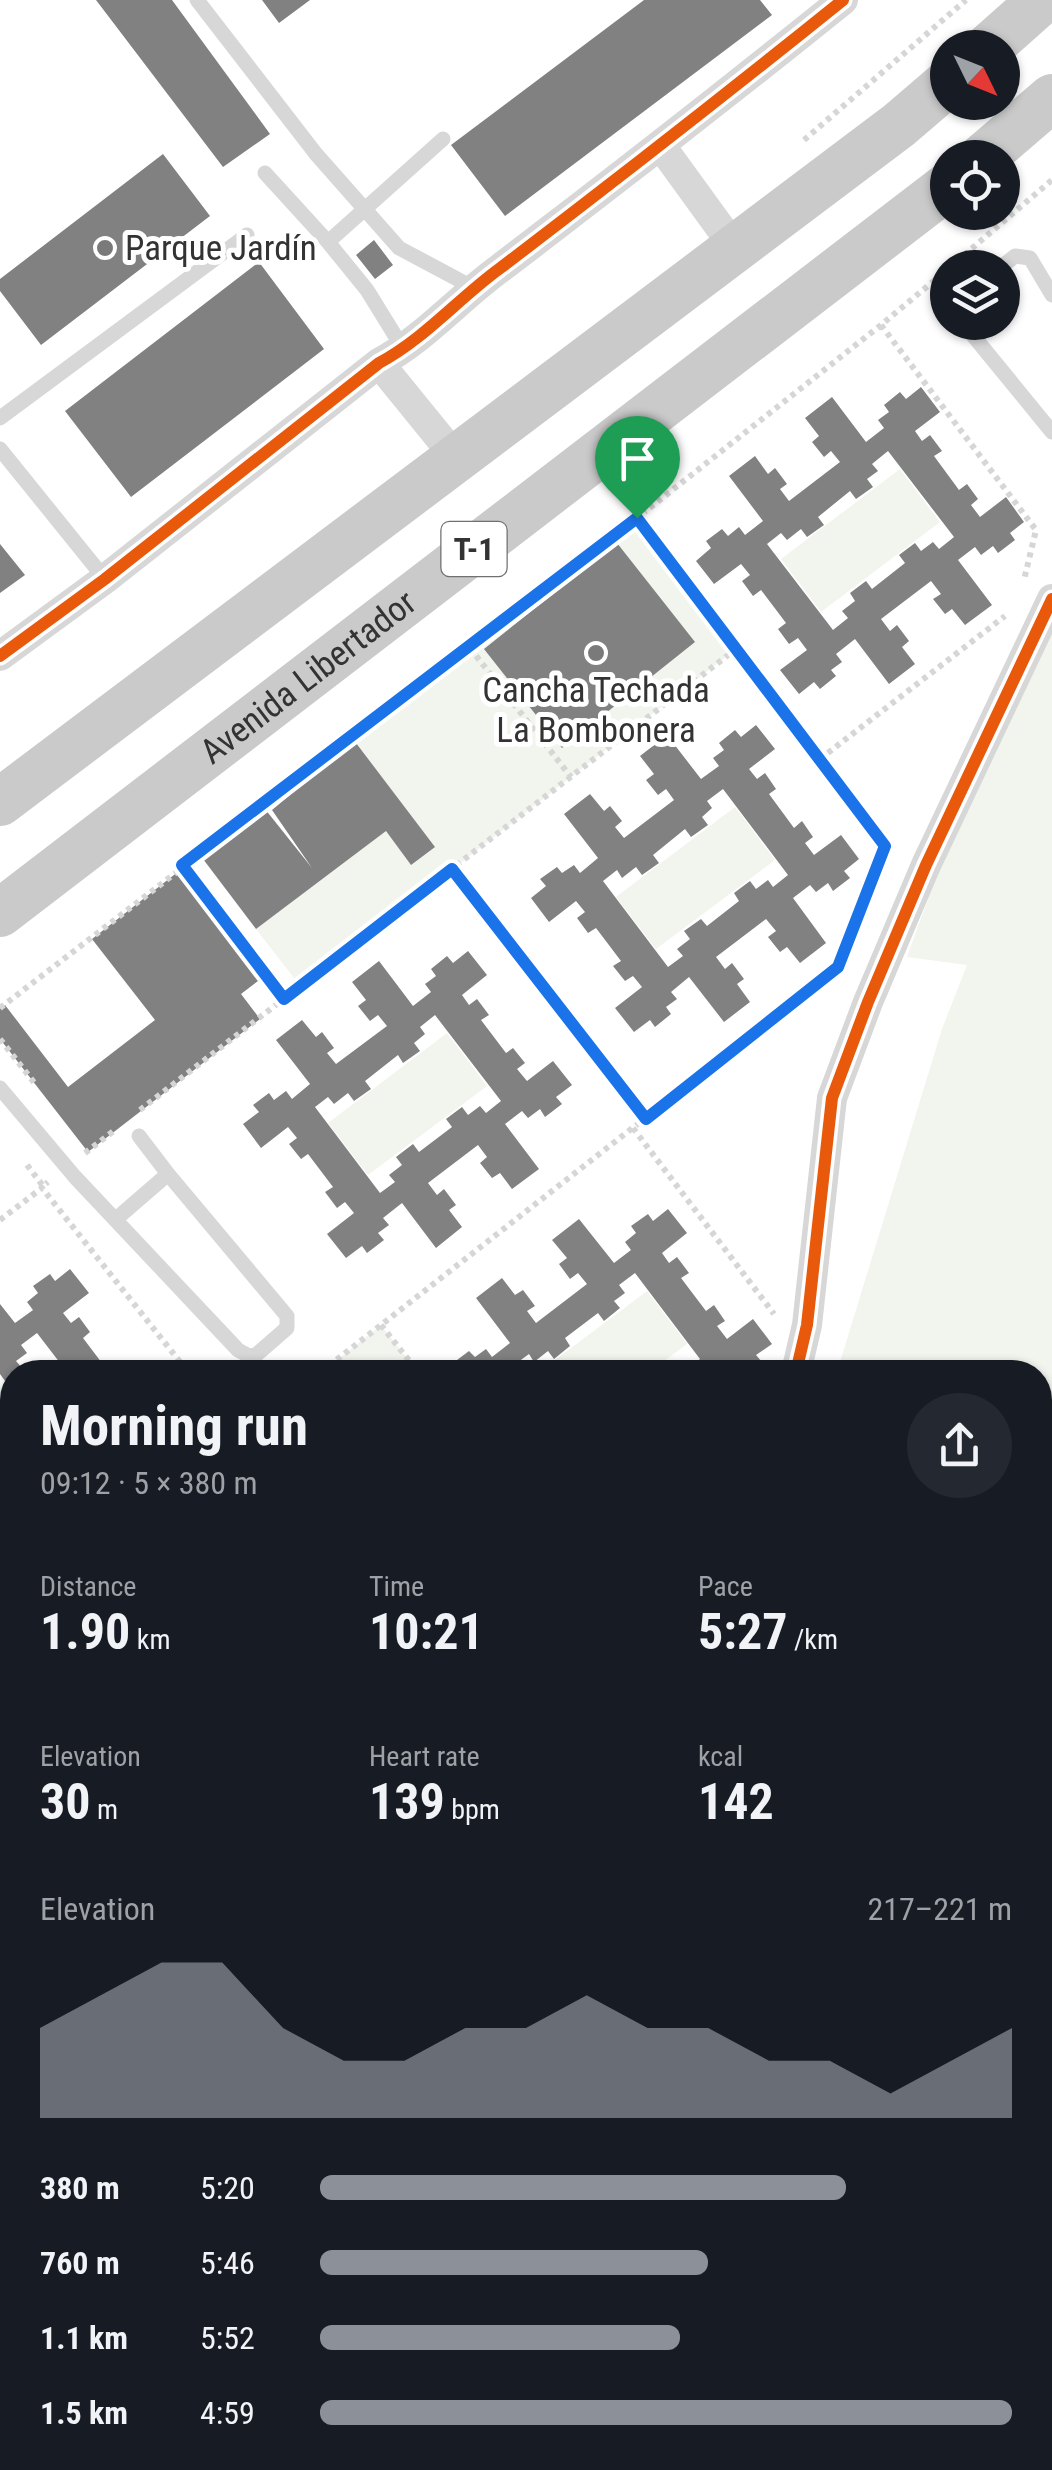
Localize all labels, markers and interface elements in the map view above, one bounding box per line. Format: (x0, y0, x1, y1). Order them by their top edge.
north arrow (930, 30, 1020, 120)
map controls (930, 30, 1020, 340)
button: locate (930, 140, 1020, 230)
place label: Parque Jardín (125, 228, 317, 269)
marker: Parque Jardín (94, 237, 116, 259)
button: layers (930, 250, 1020, 340)
pin (595, 416, 680, 519)
icon: arrive (610, 431, 665, 486)
road number: T-1 (442, 522, 506, 576)
street label: Avenida Libertador (192, 582, 424, 773)
marker: Cancha Techada La Bombonera (585, 642, 607, 664)
place label: Cancha Techada La Bombonera (482, 670, 710, 751)
button: share (907, 1393, 1012, 1498)
text: Morning run (40, 1394, 308, 1458)
text: 09:12 · 5 × 380 m (40, 1464, 258, 1502)
text: Distance (40, 1570, 137, 1603)
text: Time (369, 1570, 424, 1603)
text: Pace (698, 1570, 753, 1603)
text: 1.90 (40, 1603, 130, 1661)
text: 10:21 (369, 1603, 484, 1661)
text: 5:27 (698, 1603, 787, 1661)
text: km (130, 1623, 170, 1656)
text: /km (787, 1623, 838, 1656)
text: Elevation (40, 1740, 141, 1773)
text: Heart rate (369, 1740, 480, 1773)
text: kcal (698, 1740, 743, 1773)
text: 30 (40, 1773, 91, 1831)
text: 139 (369, 1773, 445, 1831)
text: 142 (698, 1773, 774, 1831)
text: m (91, 1793, 118, 1826)
text: bpm (445, 1793, 500, 1826)
text: Elevation (40, 1890, 155, 1928)
text: 217–221 m (867, 1890, 1012, 1928)
text: 380 m (40, 2169, 120, 2207)
text: 5:20 (200, 2169, 255, 2207)
text: 760 m (40, 2244, 120, 2282)
text: 5:46 (200, 2244, 255, 2282)
text: 1.1 km (40, 2319, 128, 2357)
text: 5:52 (200, 2319, 255, 2357)
text: 1.5 km (40, 2394, 128, 2432)
text: 4:59 (200, 2394, 255, 2432)

